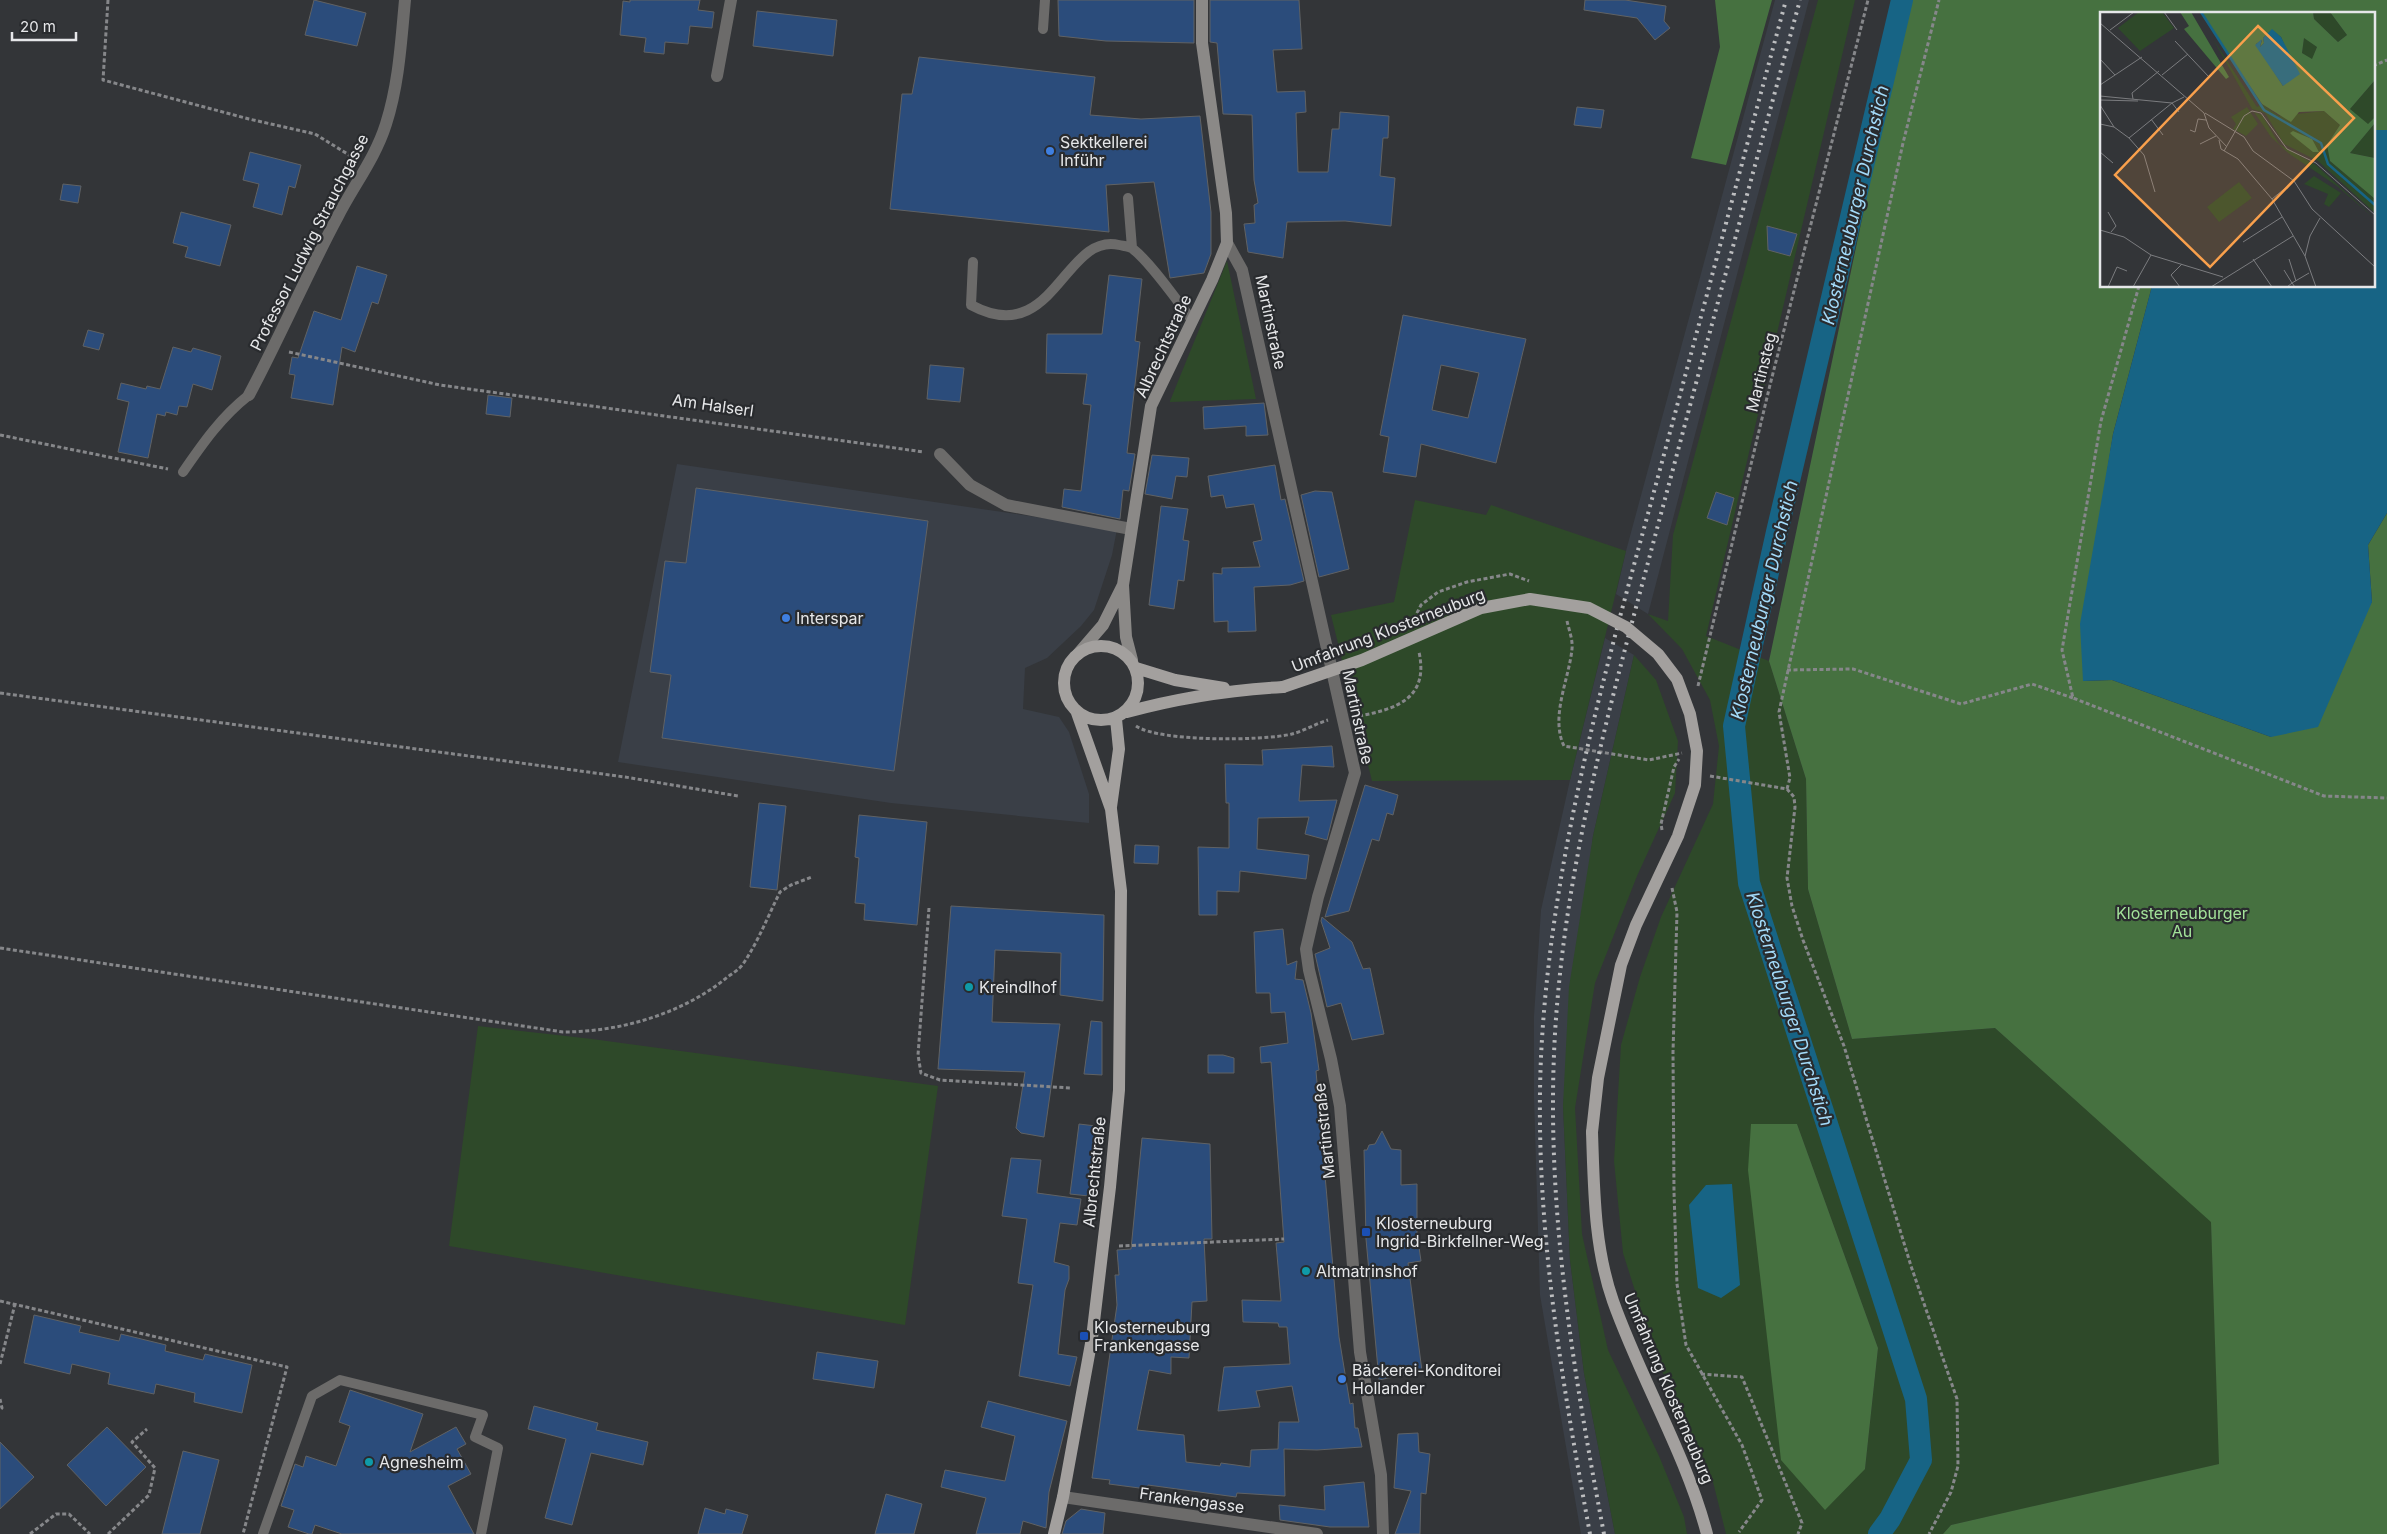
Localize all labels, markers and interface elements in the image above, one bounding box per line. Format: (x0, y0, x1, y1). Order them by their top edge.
scale bar (12, 10, 76, 42)
inset map (2100, 12, 2374, 288)
text: 20 m (20, 17, 56, 36)
water label: Klosterneuburger Durchstich (1817, 83, 1893, 327)
street label: Professor Ludwig Strauchgasse (245, 130, 373, 354)
place label: Sektkellerei Inführ (1060, 132, 1147, 170)
marker: Sektkellerei Inführ (1044, 145, 1056, 157)
street label: Martinstraße (1251, 273, 1291, 371)
street label: Albrechtstraße (1130, 291, 1196, 401)
street label: Martinsteg (1742, 330, 1780, 414)
street label: Am Halserl (671, 389, 755, 421)
water label: Klosterneuburger Durchstich (1726, 478, 1802, 722)
street label: Umfahrung Klosterneuburg (1288, 584, 1488, 676)
place label: Interspar (796, 608, 864, 628)
marker: Interspar (780, 612, 792, 624)
street label: Martinstraße (1338, 668, 1378, 766)
water label: Klosterneuburger Durchstich (1742, 889, 1838, 1129)
park label: Klosterneuburger Au (2116, 903, 2248, 941)
place label: Kreindlhof (979, 977, 1057, 997)
marker: Kreindlhof (963, 981, 975, 993)
street label: Martinstraße (1309, 1082, 1339, 1180)
street label: Albrechtstraße (1078, 1116, 1110, 1228)
place label: Klosterneuburg Ingrid-Birkfellner-Weg (1376, 1213, 1544, 1251)
marker: Klosterneuburg Ingrid-Birkfellner-Weg (1360, 1226, 1372, 1238)
place label: Altmatrinshof (1316, 1261, 1418, 1281)
marker: Altmatrinshof (1300, 1265, 1312, 1277)
street label: Umfahrung Klosterneuburg (1620, 1289, 1718, 1487)
place label: Klosterneuburg Frankengasse (1094, 1317, 1210, 1355)
marker: Klosterneuburg Frankengasse (1078, 1330, 1090, 1342)
place label: Bäckerei-Konditorei Hollander (1352, 1360, 1501, 1398)
marker: Bäckerei-Konditorei Hollander (1336, 1373, 1348, 1385)
place label: Agnesheim (379, 1452, 464, 1472)
marker: Agnesheim (363, 1456, 375, 1468)
street label: Frankengasse (1138, 1483, 1246, 1517)

